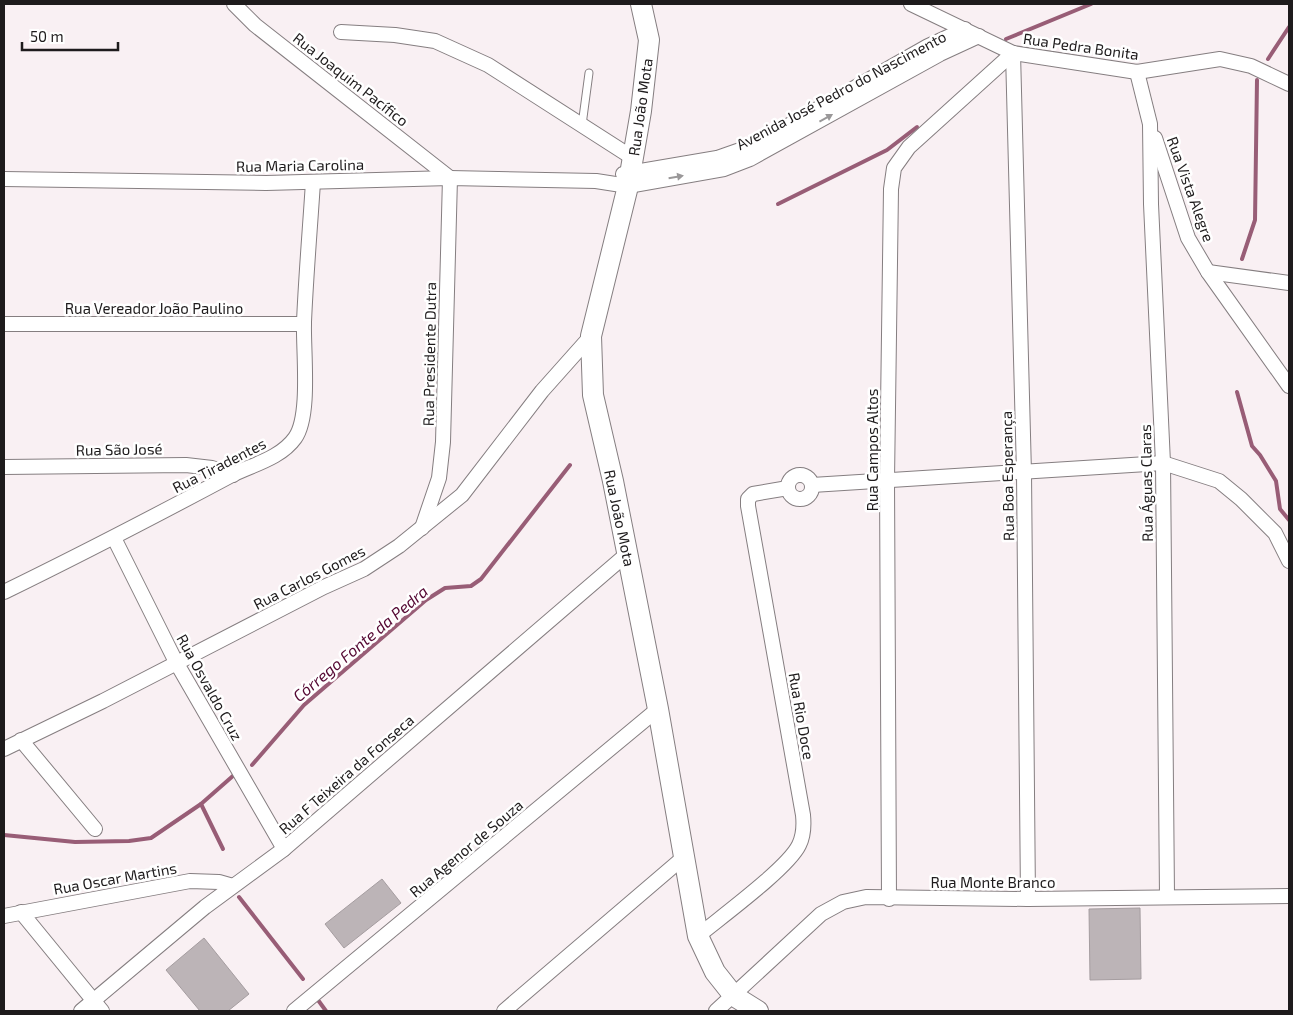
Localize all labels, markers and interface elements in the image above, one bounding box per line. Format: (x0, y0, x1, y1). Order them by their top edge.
scale bar (22, 20, 119, 52)
text: 50 m (30, 27, 64, 45)
street label: Avenida José Pedro do Nascimento (733, 27, 949, 153)
street label: Rua Joaquim Pacífico (290, 28, 412, 130)
street label: Rua Pedra Bonita (1022, 29, 1140, 63)
street label: Rua João Mota (624, 57, 656, 157)
one-way arrow (819, 113, 832, 122)
street label: Rua Vista Alegre (1164, 134, 1218, 244)
street label: Rua Maria Carolina (236, 155, 364, 175)
one-way arrow (669, 173, 685, 181)
street label: Rua Presidente Dutra (419, 282, 439, 426)
street label: Rua Vereador João Paulino (65, 299, 243, 317)
street label: Rua Campos Altos (863, 389, 881, 511)
street label: Rua Boa Esperança (997, 411, 1018, 541)
street label: Rua Águas Claras (1136, 424, 1156, 542)
street label: Rua Tiradentes (169, 434, 269, 496)
street label: Rua São José (75, 439, 163, 459)
street label: Rua João Mota (601, 468, 639, 568)
street label: Rua Carlos Gomes (250, 541, 368, 613)
water label: Córrego Fonte da Pedra (289, 581, 431, 705)
street label: Rua Osvaldo Cruz (173, 631, 247, 743)
street label: Rua Rio Doce (785, 671, 819, 761)
street label: Rua F Teixeira da Fonseca (275, 711, 417, 837)
street label: Rua Agenor de Souza (406, 795, 526, 901)
street label: Rua Oscar Martins (52, 858, 178, 898)
street label: Rua Monte Branco (931, 873, 1055, 891)

